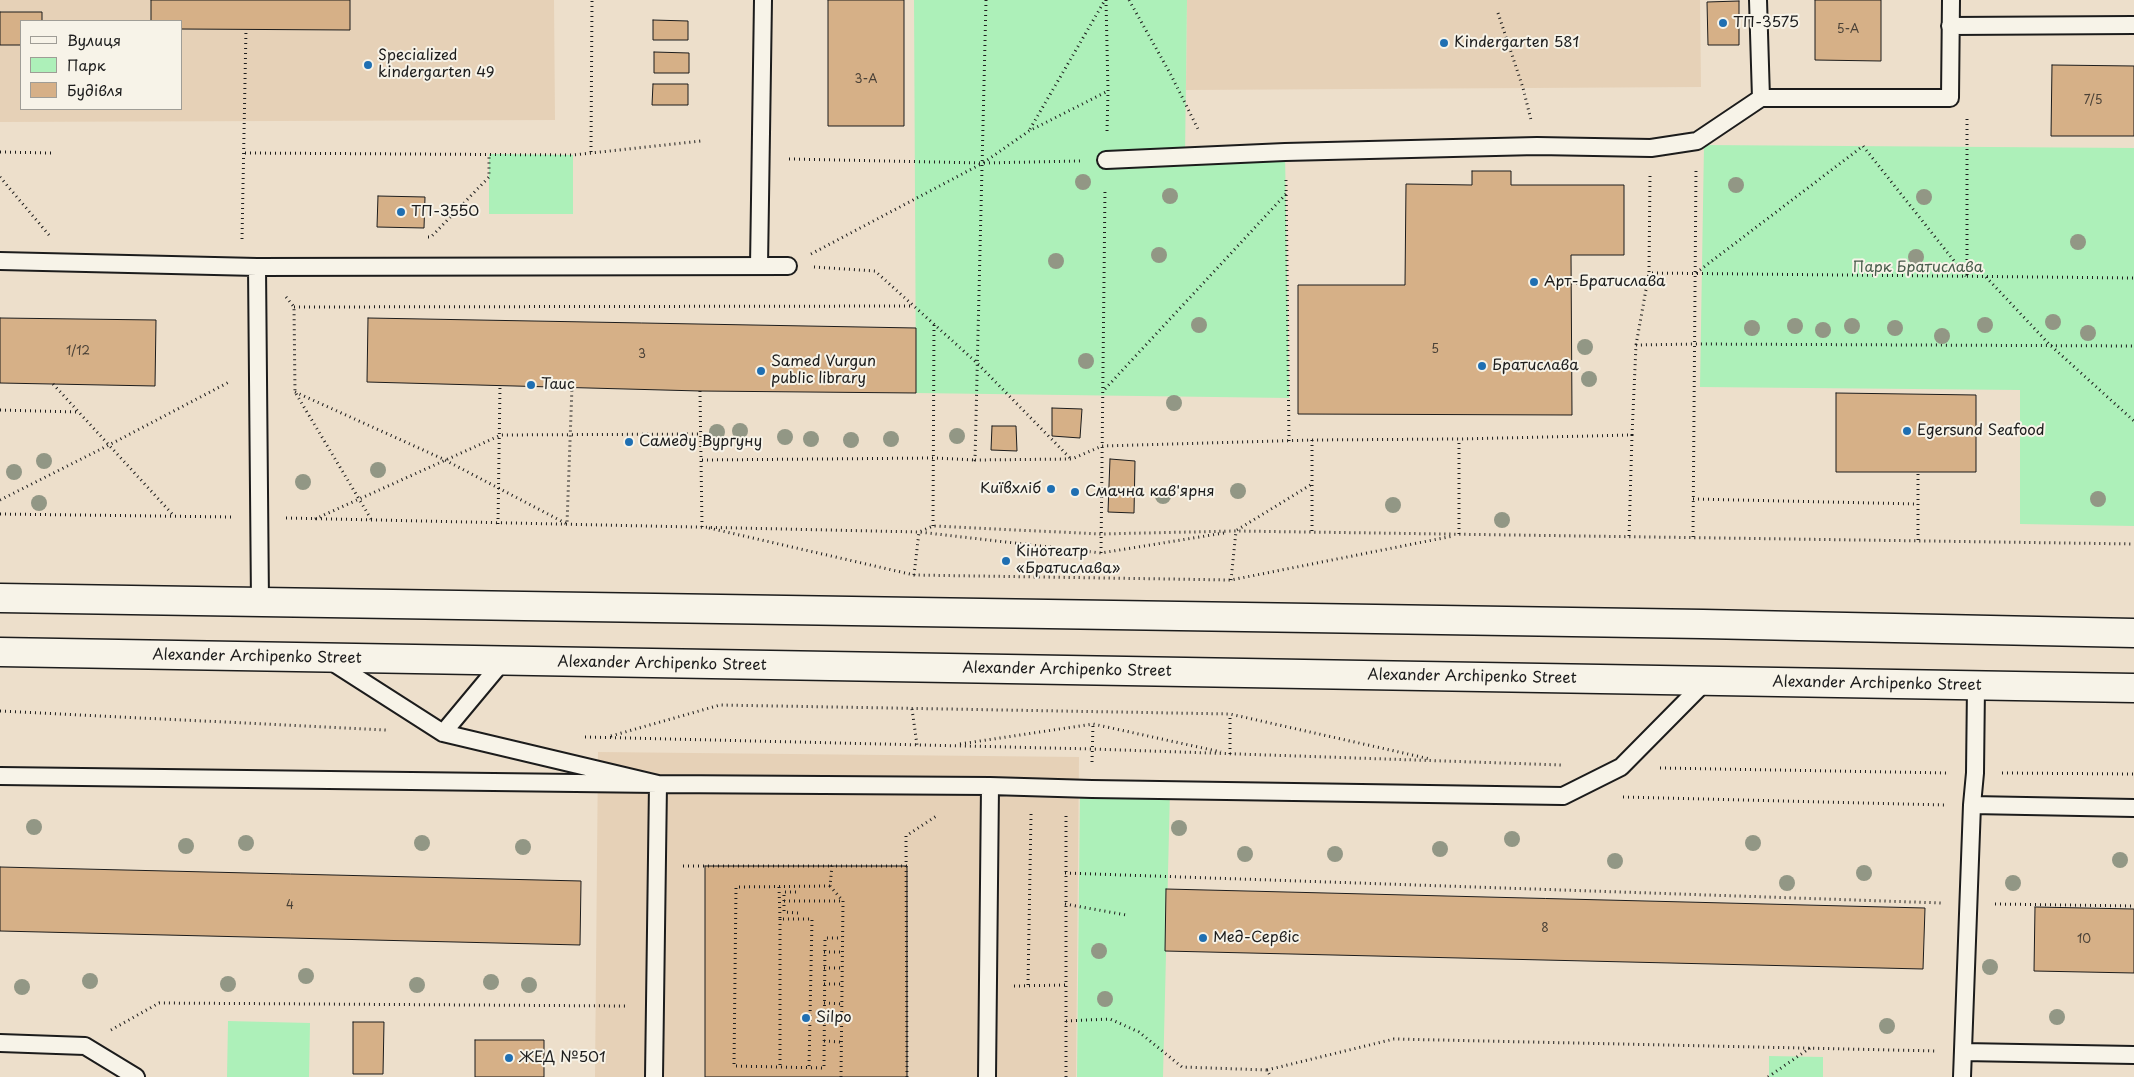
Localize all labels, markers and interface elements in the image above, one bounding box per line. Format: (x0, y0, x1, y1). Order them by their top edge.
place label: ТП-3575 (1733, 14, 1799, 32)
marker: ТП-3575 (1717, 17, 1729, 29)
legend (20, 20, 182, 110)
house number: 5-А (1837, 23, 1859, 37)
text: Вулиця (67, 28, 121, 51)
place label: Kindergarten 581 (1454, 34, 1579, 52)
marker: Kindergarten 581 (1438, 37, 1450, 49)
place label: Specialized kindergarten 49 (378, 47, 495, 82)
text: Парк (67, 53, 106, 76)
marker: Specialized kindergarten 49 (362, 59, 374, 71)
house number: 3-А (855, 73, 877, 87)
text: Будівля (67, 78, 123, 101)
house number: 7/5 (2084, 94, 2102, 108)
place label: ТП-3550 (411, 203, 479, 221)
marker: ТП-3550 (395, 206, 407, 218)
park label: Парк Братислава (1853, 259, 1983, 277)
place label: Арт-Братислава (1544, 273, 1666, 291)
marker: Арт-Братислава (1528, 276, 1540, 288)
house number: 5 (1431, 343, 1439, 357)
house number: 1/12 (66, 345, 90, 359)
house number: 3 (638, 348, 646, 362)
place label: Samed Vurgun public library (771, 353, 876, 388)
place label: Братислава (1492, 357, 1579, 375)
marker: Братислава (1476, 360, 1488, 372)
marker: Samed Vurgun public library (755, 365, 767, 377)
place label: Таис (541, 376, 575, 394)
marker: Таис (525, 379, 537, 391)
place label: Egersund Seafood (1917, 422, 2045, 440)
marker: Egersund Seafood (1901, 425, 1913, 437)
place label: Самеду Вургуну (639, 433, 762, 451)
marker: Самеду Вургуну (623, 436, 635, 448)
place label: Київхліб (980, 480, 1041, 498)
marker: Київхліб (1045, 483, 1057, 495)
place label: Смачна кав'ярня (1085, 483, 1215, 501)
marker: Смачна кав'ярня (1069, 486, 1081, 498)
place label: Кінотеатр «Братислава» (1016, 543, 1120, 578)
marker: Кінотеатр «Братислава» (1000, 555, 1012, 567)
street label: Alexander Archipenko Street (152, 646, 362, 668)
street label: Alexander Archipenko Street (557, 653, 767, 675)
street label: Alexander Archipenko Street (962, 659, 1172, 681)
street label: Alexander Archipenko Street (1367, 666, 1577, 688)
street label: Alexander Archipenko Street (1772, 673, 1982, 695)
house number: 4 (286, 899, 294, 913)
house number: 8 (1541, 922, 1549, 936)
place label: Мед-Сервіс (1213, 929, 1299, 947)
marker: Мед-Сервіс (1197, 932, 1209, 944)
house number: 10 (2077, 933, 2091, 947)
place label: Silpo (816, 1009, 852, 1027)
marker: Silpo (800, 1012, 812, 1024)
place label: ЖЕД №501 (519, 1049, 606, 1067)
marker: ЖЕД №501 (503, 1052, 515, 1064)

